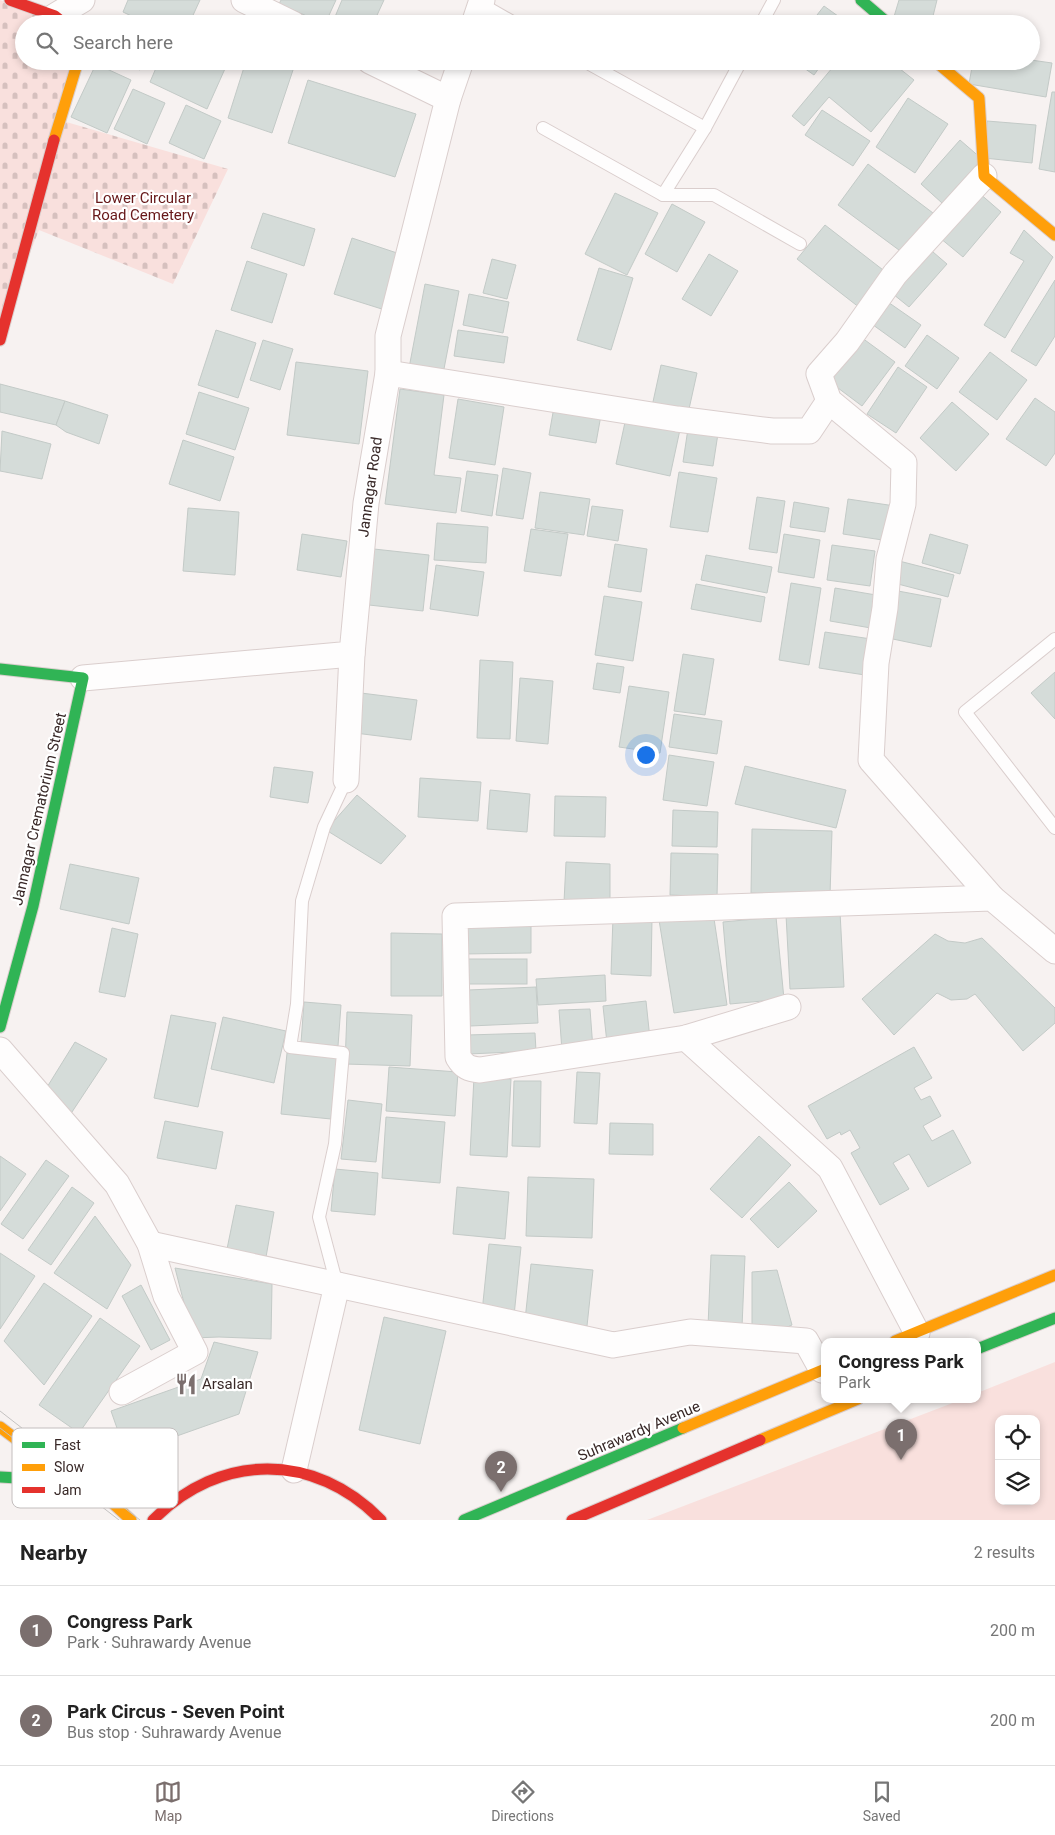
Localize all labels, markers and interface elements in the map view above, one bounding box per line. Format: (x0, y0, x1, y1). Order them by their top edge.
search box (15, 15, 1040, 70)
icon: search (33, 29, 61, 57)
text: Search here (73, 31, 173, 54)
park label: Lower Circular Road Cemetery (92, 189, 194, 224)
street label: Jannagar Road (354, 436, 386, 538)
street label: Jannagar Crematorium Street (8, 711, 70, 907)
your location (633, 742, 659, 768)
popup (821, 1338, 981, 1403)
text: Congress Park (838, 1350, 964, 1373)
restaurant icon: Arsalan (173, 1371, 199, 1397)
text: Park (838, 1373, 871, 1392)
place label: Arsalan (202, 1375, 253, 1393)
street label: Suhrawardy Avenue (575, 1397, 703, 1465)
map controls (995, 1415, 1040, 1505)
button: locate (995, 1415, 1040, 1460)
pin: 1 (885, 1419, 917, 1460)
legend (12, 1428, 178, 1508)
text: Fast (54, 1437, 81, 1453)
pin: 2 (485, 1451, 517, 1492)
text: Slow (54, 1459, 85, 1475)
button: layers (995, 1460, 1040, 1505)
text: Jam (54, 1482, 82, 1498)
text: Nearby (20, 1541, 87, 1565)
text: 2 results (974, 1543, 1035, 1562)
text: Congress Park (67, 1610, 192, 1633)
text: 1 (31, 1621, 41, 1640)
text: 200 m (990, 1621, 1035, 1640)
text: Park · Suhrawardy Avenue (67, 1633, 251, 1652)
text: Park Circus - Seven Point (67, 1700, 285, 1723)
text: 2 (31, 1711, 41, 1730)
text: 200 m (990, 1711, 1035, 1730)
text: Bus stop · Suhrawardy Avenue (67, 1723, 281, 1742)
tab: Map (154, 1778, 182, 1824)
tab: Directions (491, 1778, 554, 1824)
tab: Saved (863, 1778, 901, 1824)

